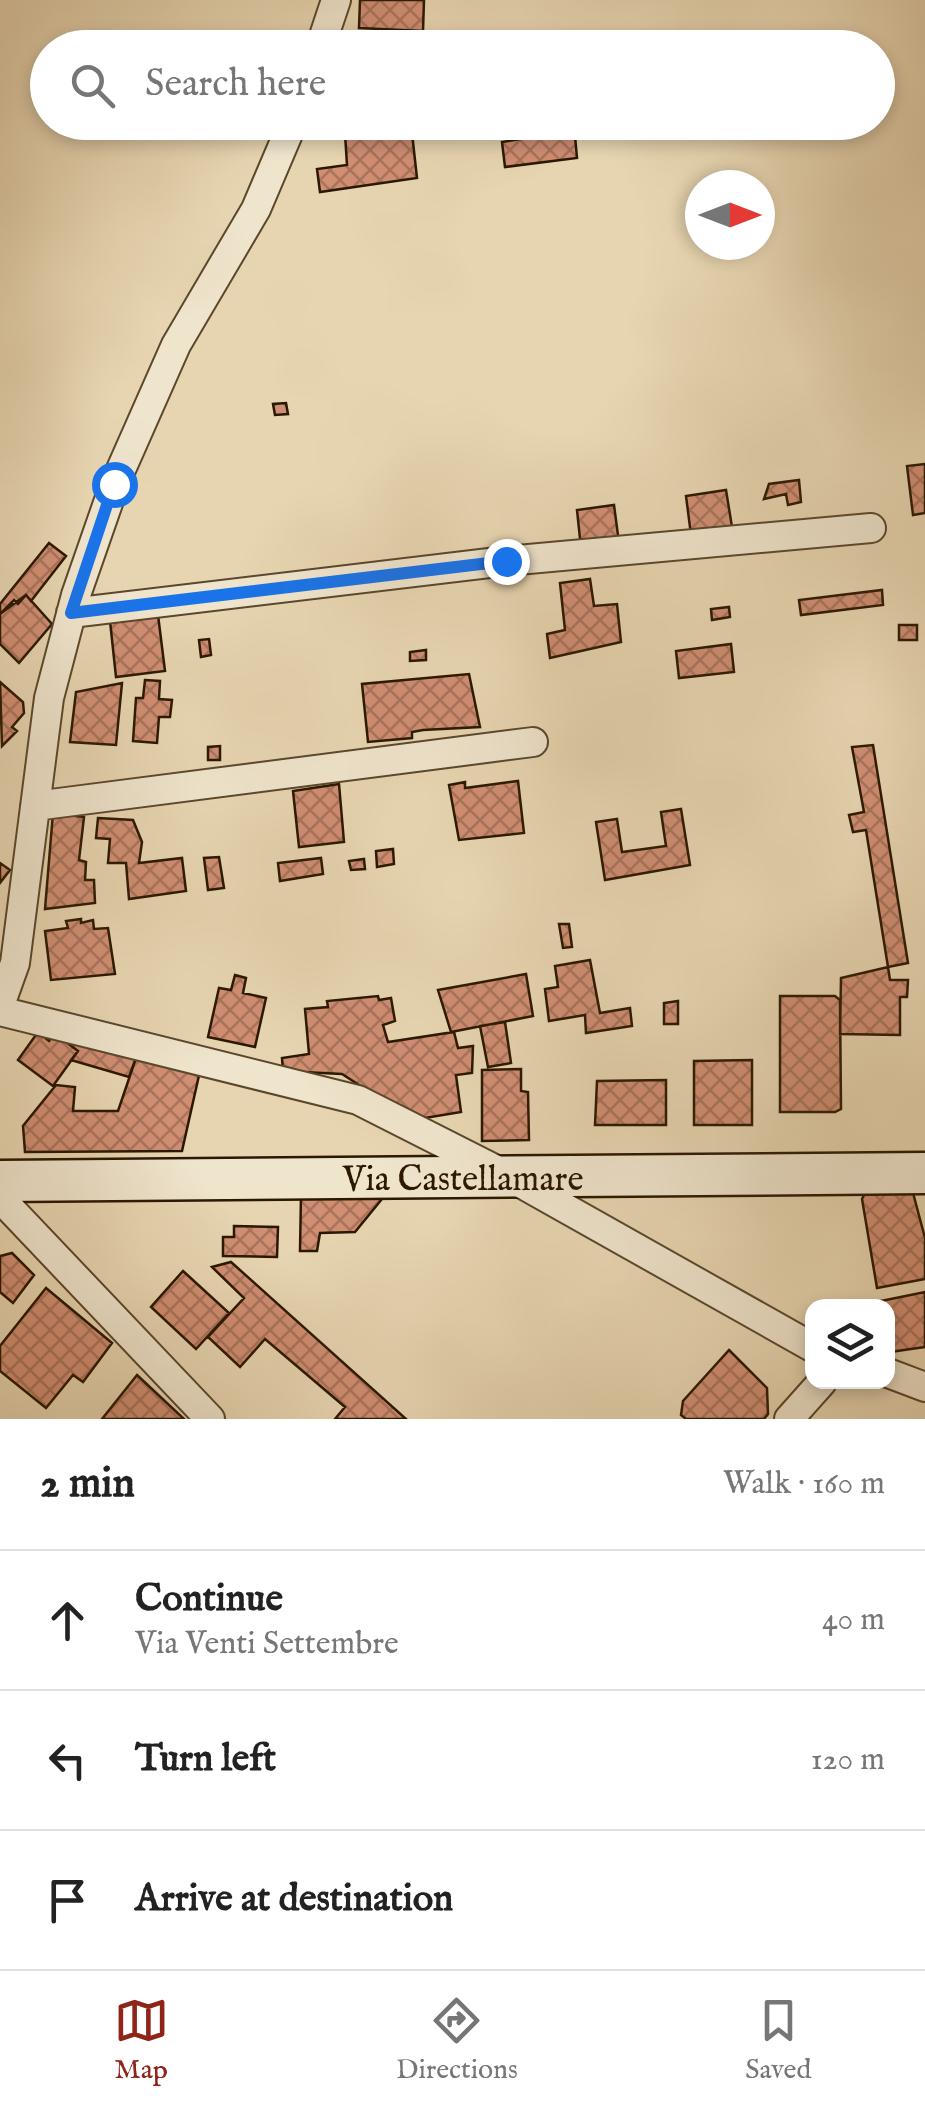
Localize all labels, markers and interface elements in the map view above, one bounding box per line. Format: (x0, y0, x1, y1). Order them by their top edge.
search box (30, 30, 895, 140)
icon: search (65, 58, 120, 113)
text: Search here (145, 61, 326, 109)
north arrow (685, 170, 775, 260)
route start (92, 462, 138, 508)
route end (484, 539, 530, 585)
street label: Via Castellamare (342, 1158, 583, 1203)
map controls (805, 1299, 895, 1389)
button: layers (805, 1299, 895, 1389)
text: 2 min (40, 1458, 135, 1511)
text: Walk · 160 m (723, 1464, 885, 1505)
text: Continue (135, 1576, 283, 1624)
icon: ahead (40, 1593, 95, 1648)
text: 40 m (822, 1600, 885, 1641)
text: Via Venti Settembre (135, 1624, 399, 1665)
icon: left (40, 1733, 95, 1788)
text: Turn left (135, 1736, 276, 1784)
text: 120 m (811, 1740, 885, 1781)
icon: arrive (40, 1873, 95, 1928)
text: Arrive at destination (135, 1876, 453, 1924)
tab: Map (114, 1993, 169, 2088)
tab: Directions (396, 1993, 518, 2088)
tab: Saved (745, 1993, 811, 2088)

